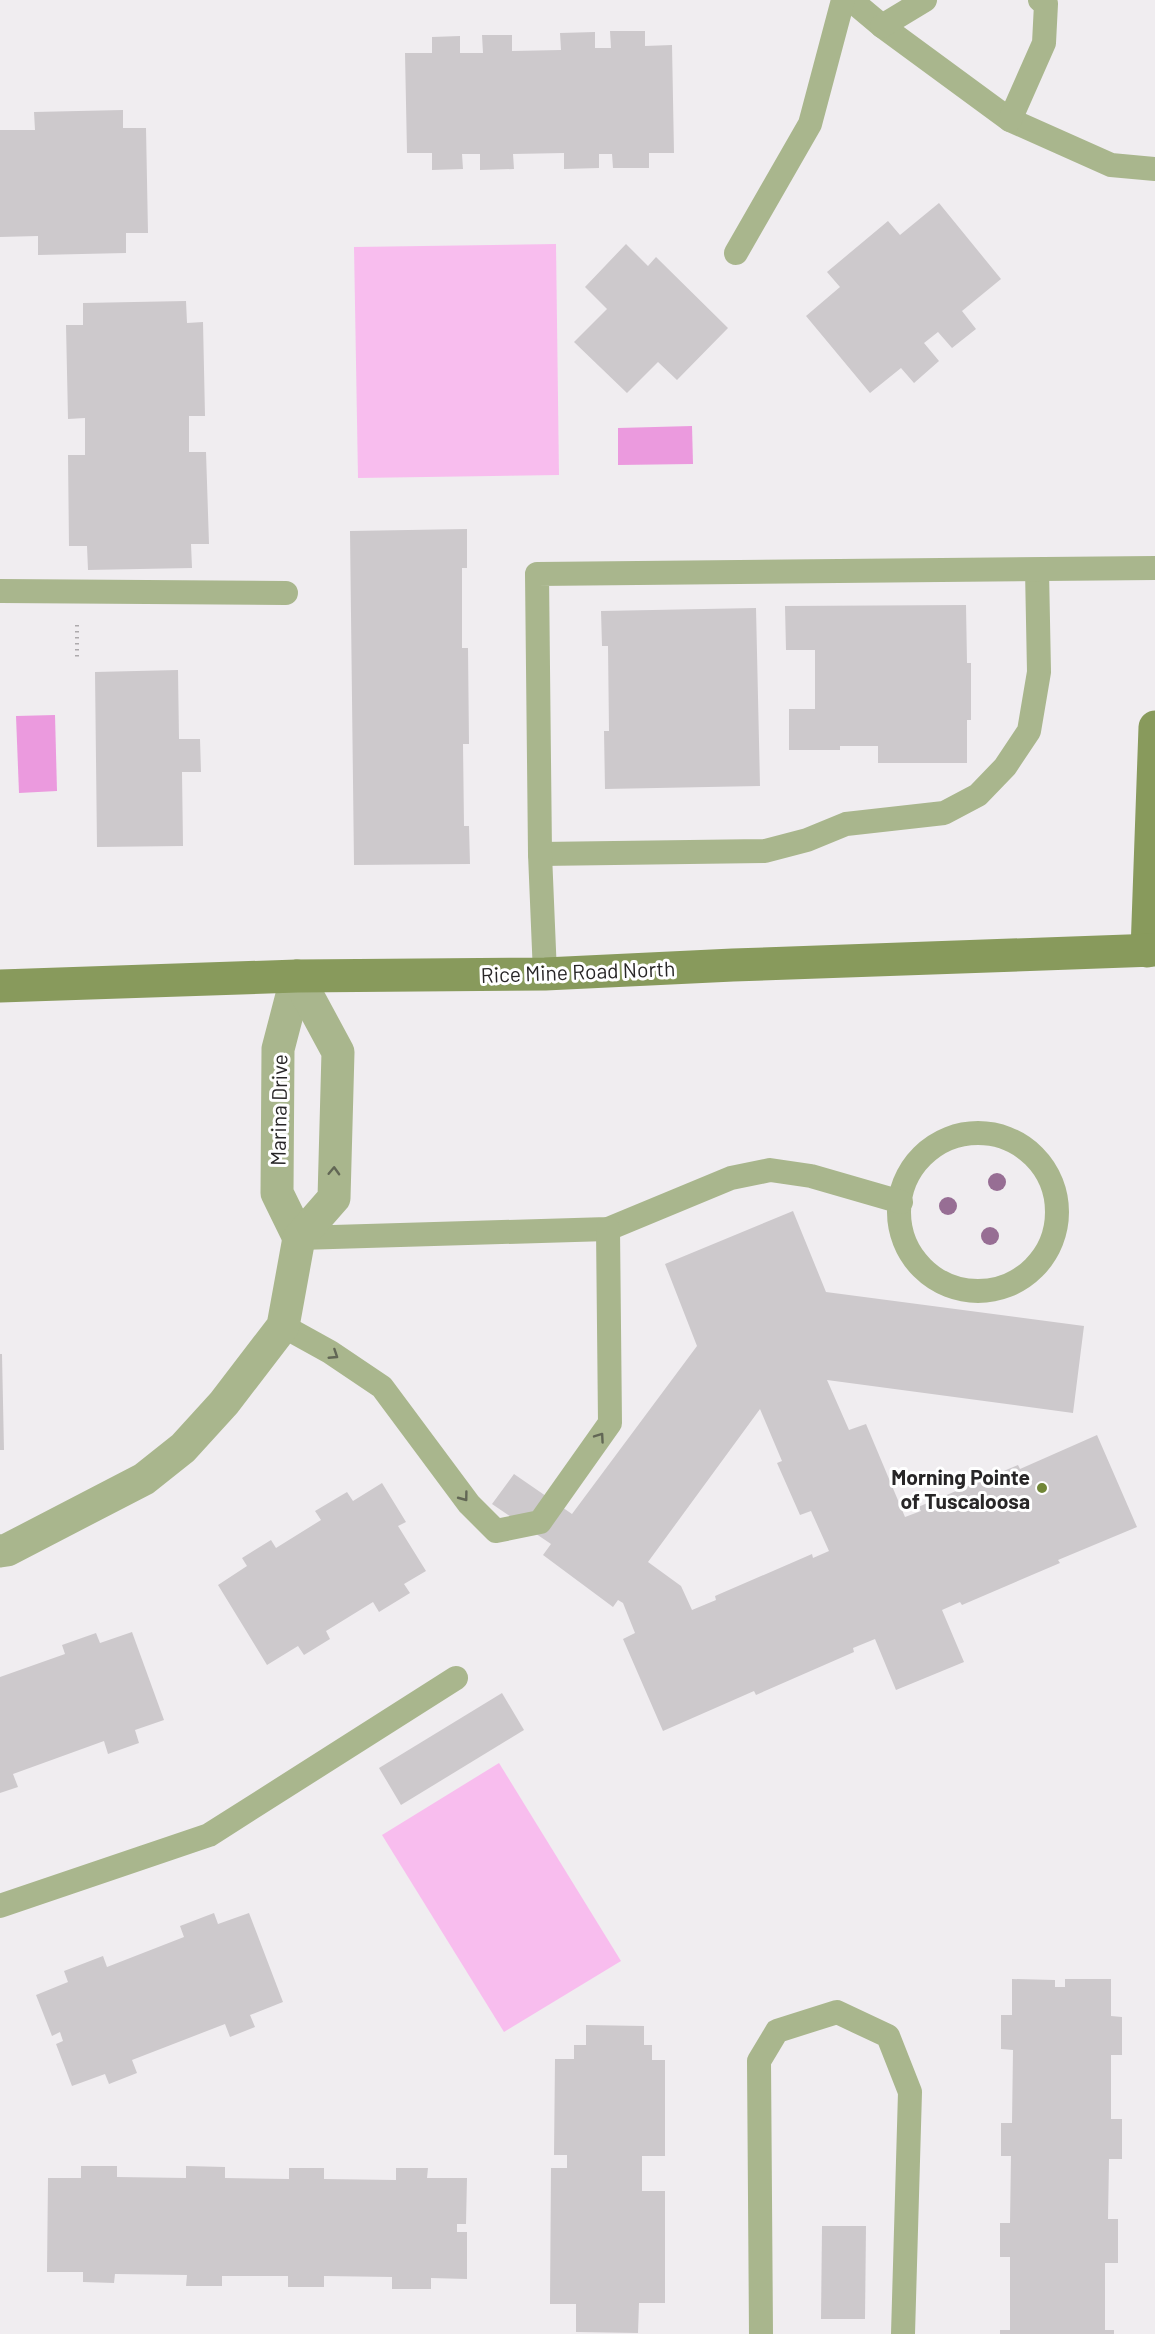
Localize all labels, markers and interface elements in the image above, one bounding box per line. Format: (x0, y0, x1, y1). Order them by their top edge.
street label: Rice Mine Road North (480, 955, 676, 987)
street label: Marina Drive (265, 1054, 291, 1166)
one-way arrow (328, 1167, 341, 1176)
one-way arrow (328, 1348, 338, 1360)
one-way arrow (593, 1433, 604, 1444)
place label: Morning Pointe of Tuscaloosa (891, 1464, 1030, 1513)
marker: Morning Pointe of Tuscaloosa (1035, 1481, 1049, 1495)
one-way arrow (457, 1490, 468, 1501)

